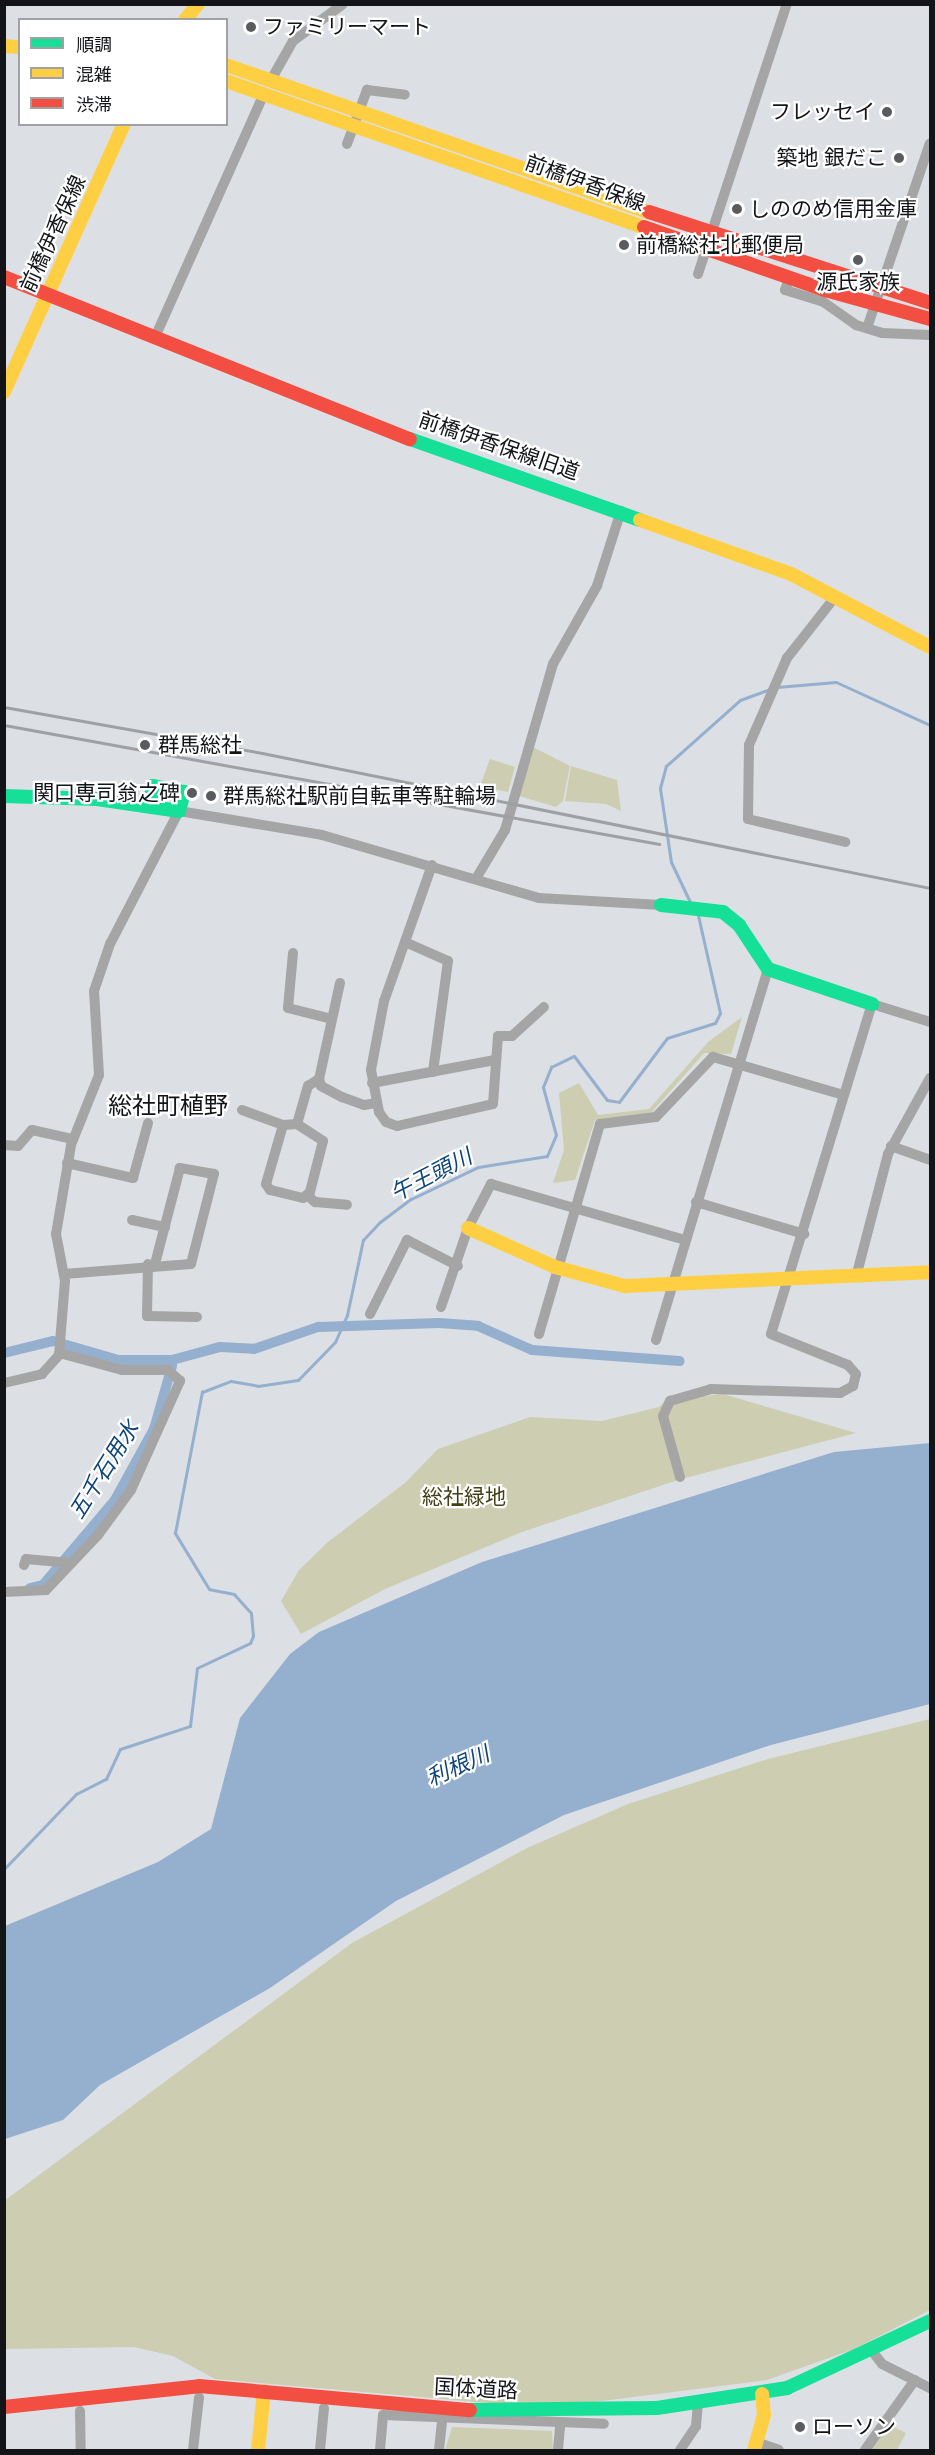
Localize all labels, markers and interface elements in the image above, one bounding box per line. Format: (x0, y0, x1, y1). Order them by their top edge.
place label: ファミリーマート (263, 14, 431, 40)
legend (18, 18, 228, 126)
marker: ファミリーマート (244, 20, 258, 34)
text: 順調 (76, 33, 112, 57)
text: 混雑 (76, 63, 112, 87)
text: 渋滞 (76, 93, 112, 117)
place label: フレッセイ (770, 99, 875, 125)
marker: フレッセイ (880, 105, 894, 119)
place label: 築地 銀だこ (776, 145, 887, 171)
street label: 前橋伊香保線 (521, 150, 649, 216)
marker: 築地 銀だこ (892, 151, 906, 165)
street label: 前橋伊香保線 (15, 172, 91, 296)
place label: しののめ信用金庫 (749, 196, 917, 222)
marker: しののめ信用金庫 (730, 202, 744, 216)
place label: 前橋総社北郵便局 (636, 232, 804, 258)
marker: 前橋総社北郵便局 (617, 238, 631, 252)
marker: 源氏家族 (851, 253, 865, 267)
place label: 源氏家族 (816, 269, 900, 295)
street label: 前橋伊香保線旧道 (415, 407, 583, 485)
place label: 群馬総社 (158, 732, 242, 758)
marker: 群馬総社 (136, 736, 154, 754)
place label: 関口専司翁之碑 (33, 780, 180, 806)
place label: 群馬総社駅前自転車等駐輪場 (223, 783, 496, 809)
marker: 関口専司翁之碑 (185, 786, 199, 800)
marker: 群馬総社駅前自転車等駐輪場 (204, 789, 218, 803)
district label: 総社町植野 (108, 1092, 228, 1120)
water label: 午王頭川 (386, 1143, 476, 1207)
water label: 五千石用水 (64, 1416, 144, 1524)
park label: 総社緑地 (422, 1484, 506, 1510)
water label: 利根川 (422, 1741, 494, 1791)
street label: 国体道路 (433, 2374, 519, 2404)
place label: ローソン (812, 2414, 896, 2440)
marker: ローソン (793, 2420, 807, 2434)

